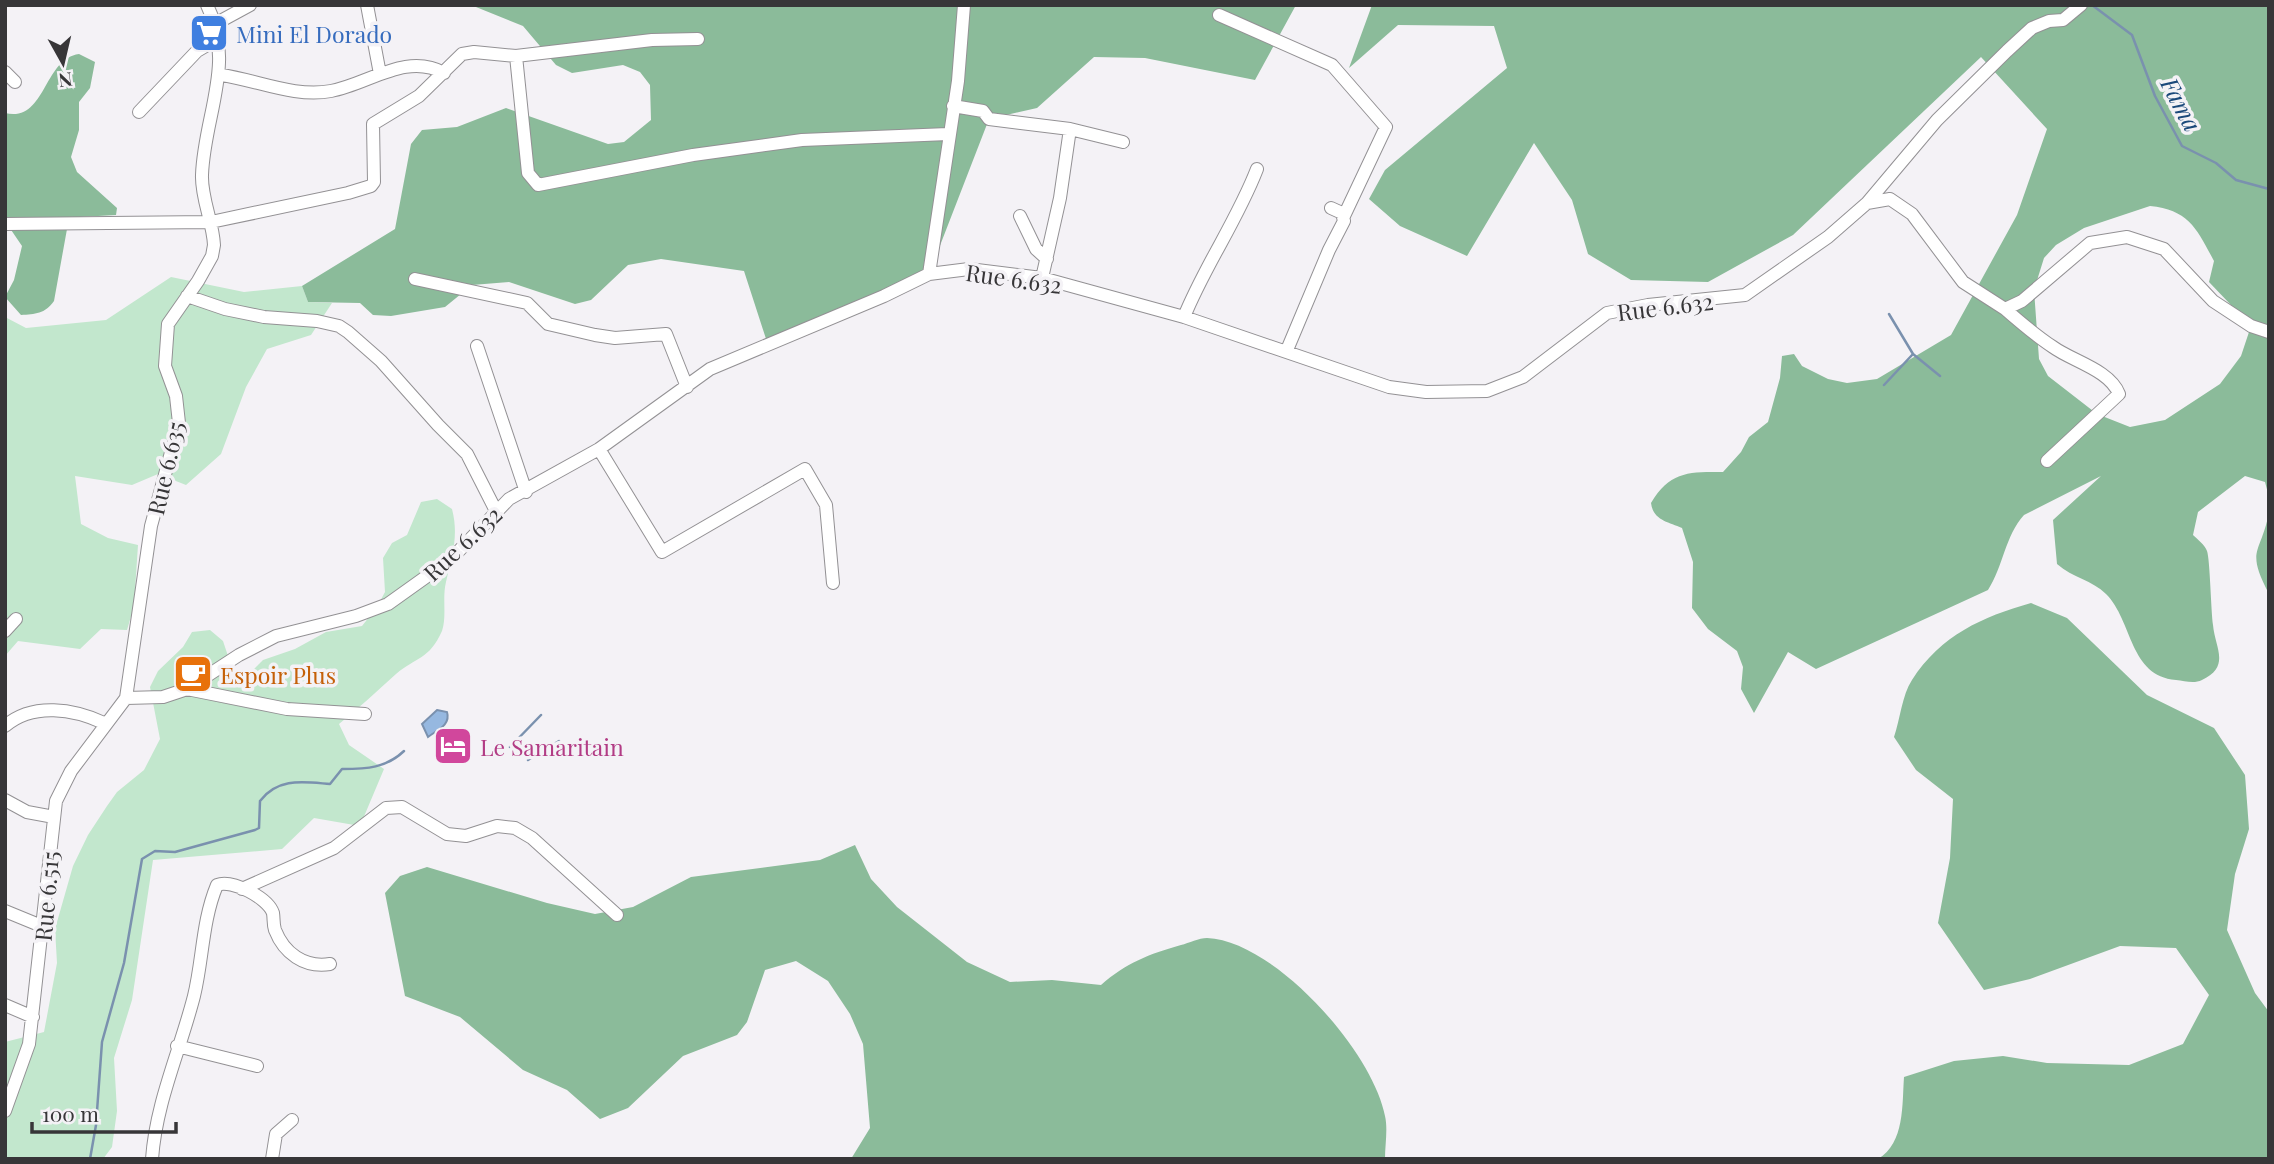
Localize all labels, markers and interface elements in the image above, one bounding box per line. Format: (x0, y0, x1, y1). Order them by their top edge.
supermarket icon: Mini El Dorado (188, 12, 230, 54)
place label: Mini El Dorado (236, 18, 392, 49)
north arrow (28, 28, 98, 98)
text: N (57, 67, 74, 95)
water label: Fama (2154, 70, 2210, 137)
street label: Rue 6.632 (964, 256, 1064, 300)
street label: Rue 6.632 (1615, 285, 1715, 327)
street label: Rue 6.635 (139, 418, 191, 518)
street label: Rue 6.632 (416, 499, 508, 587)
cafe icon: Espoir Plus (172, 653, 214, 695)
place label: Espoir Plus (220, 659, 336, 690)
hotel icon: Le Samaritain (432, 725, 474, 767)
place label: Le Samaritain (480, 731, 624, 762)
street label: Rue 6.515 (27, 849, 65, 943)
scale bar (32, 1090, 175, 1134)
text: 100 m (42, 1099, 99, 1127)

